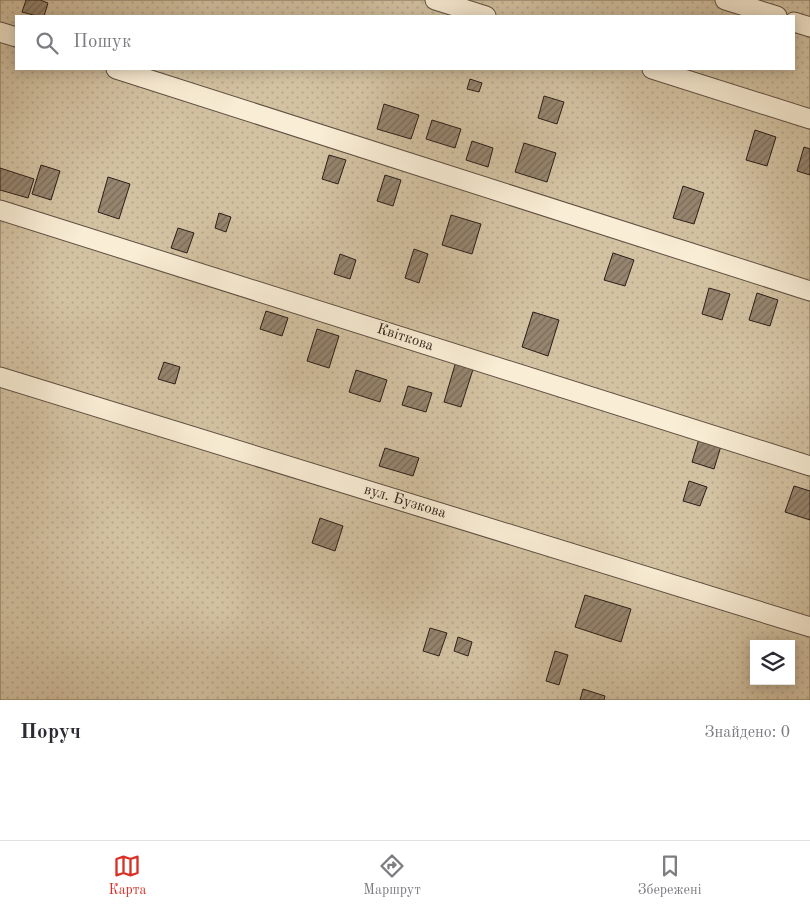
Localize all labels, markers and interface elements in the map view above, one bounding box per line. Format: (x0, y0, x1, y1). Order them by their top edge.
search box (15, 15, 795, 70)
icon: search (33, 29, 61, 57)
text: Пошук (73, 33, 131, 52)
street label: Квіткова (375, 322, 436, 354)
street label: вул. Бузкова (362, 482, 448, 522)
map controls (750, 640, 795, 685)
button: layers (750, 640, 795, 685)
text: Поруч (20, 722, 81, 743)
text: Знайдено: 0 (705, 725, 790, 741)
tab: Карта (108, 852, 146, 899)
tab: Маршрут (363, 852, 421, 899)
tab: Збережені (638, 852, 702, 899)

